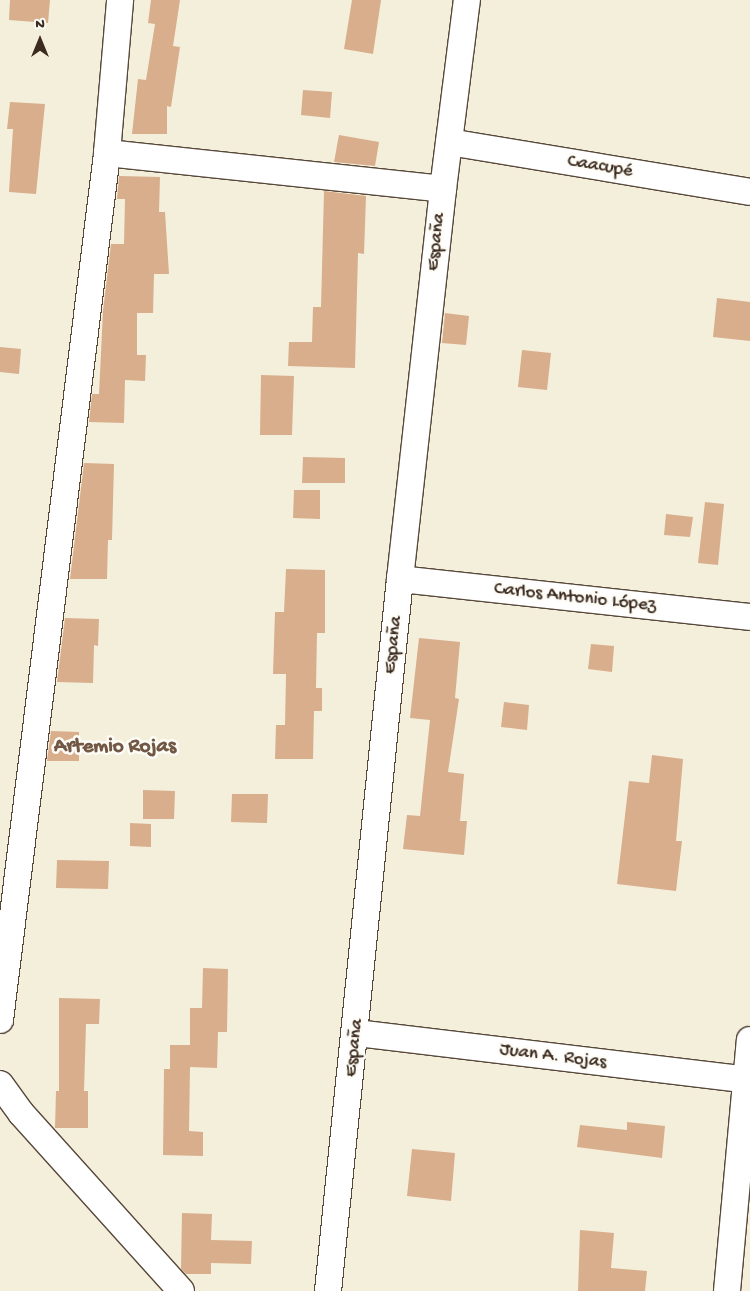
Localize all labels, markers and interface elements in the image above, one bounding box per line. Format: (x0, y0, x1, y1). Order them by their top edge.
north arrow (15, 15, 65, 65)
text: N (35, 16, 45, 33)
street label: Caacupé (566, 151, 634, 183)
street label: España (423, 212, 451, 272)
street label: Carlos Antonio López (493, 578, 657, 618)
street label: España (380, 615, 408, 675)
district label: Artemio Rojas (54, 735, 176, 761)
street label: España (341, 1018, 369, 1078)
street label: Juan A. Rojas (498, 1039, 608, 1075)

